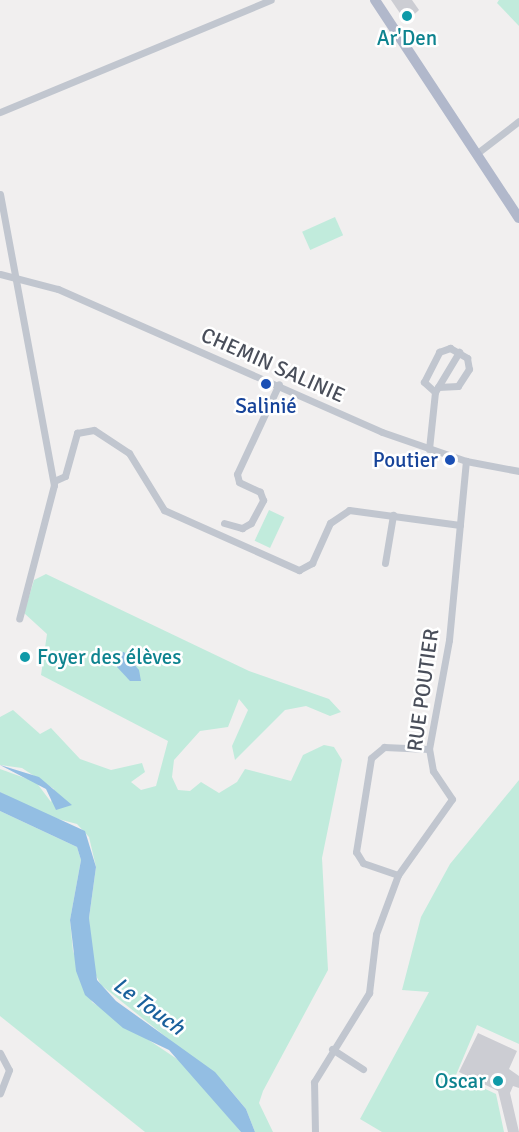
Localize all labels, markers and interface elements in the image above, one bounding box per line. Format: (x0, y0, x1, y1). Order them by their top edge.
marker: Ar'Den (400, 9, 414, 23)
place label: Ar'Den (377, 25, 437, 51)
street label: CHEMIN SALINIE (197, 322, 349, 408)
marker: Salinié (259, 377, 273, 391)
place label: Salinié (235, 393, 297, 419)
place label: Poutier (373, 447, 438, 473)
marker: Poutier (443, 453, 457, 467)
street label: RUE POUTIER (402, 627, 444, 753)
place label: Foyer des élèves (37, 644, 182, 670)
marker: Foyer des élèves (18, 650, 32, 664)
water label: Le Touch (108, 971, 190, 1041)
place label: Oscar (435, 1068, 486, 1094)
marker: Oscar (491, 1074, 505, 1088)

